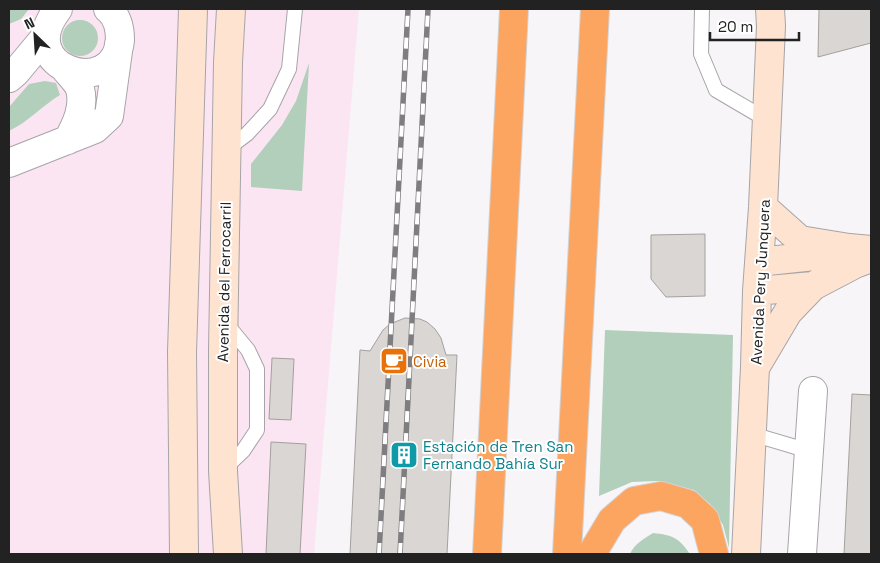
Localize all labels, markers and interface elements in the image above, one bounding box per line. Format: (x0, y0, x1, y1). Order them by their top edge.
north arrow (10, 10, 60, 60)
scale bar (710, 10, 799, 42)
text: N (21, 13, 38, 33)
text: 20 m (718, 17, 753, 36)
street label: Avenida Pery Junquera (746, 198, 774, 365)
street label: Avenida del Ferrocarril (213, 202, 235, 362)
cafe icon: Civia (379, 346, 409, 376)
place label: Civia (413, 352, 447, 371)
place label: Estación de Tren San Fernando Bahía Sur (423, 437, 573, 473)
building icon: Estación de Tren San Fernando Bahía Sur (389, 440, 419, 470)

